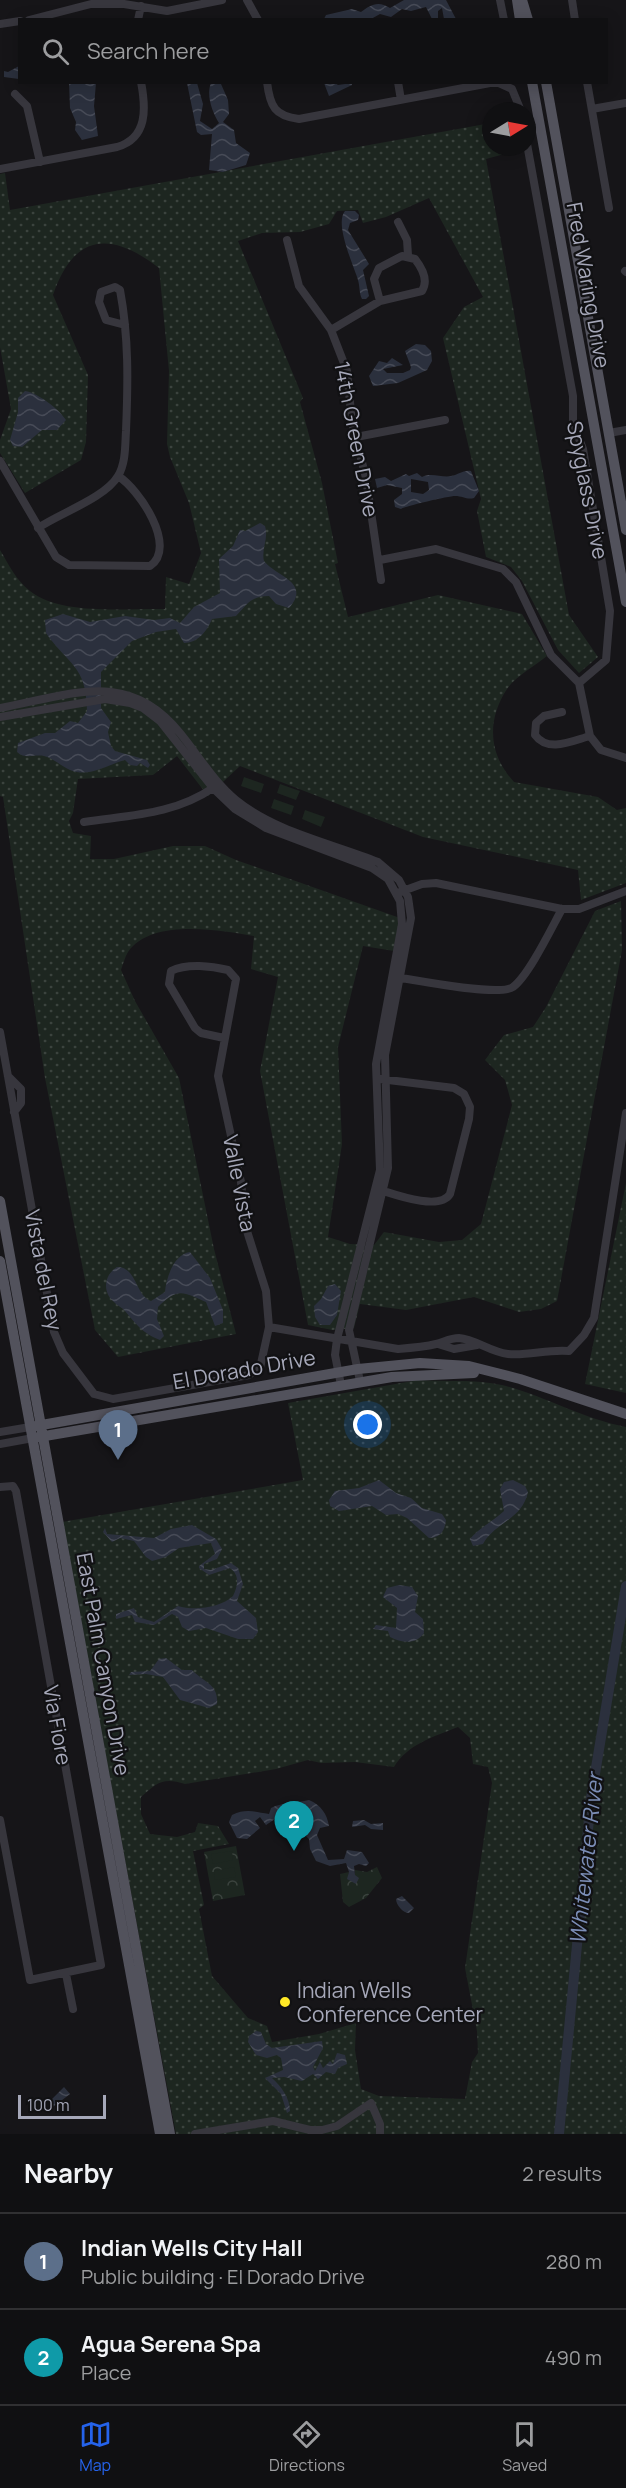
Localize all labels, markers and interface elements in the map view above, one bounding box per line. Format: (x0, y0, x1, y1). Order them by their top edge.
search box (18, 18, 608, 84)
icon: search (39, 35, 72, 68)
text: Search here (87, 36, 209, 66)
north arrow (482, 102, 536, 156)
street label: Fred Waring Drive (561, 200, 617, 370)
street label: 14th Green Drive (328, 359, 386, 519)
street label: Spyglass Drive (561, 419, 615, 561)
street label: Valle Vista (217, 1132, 263, 1234)
street label: Vista del Rey (19, 1207, 69, 1333)
street label: El Dorado Drive (170, 1343, 318, 1395)
pin: 1 (98, 1410, 138, 1460)
your location (353, 1410, 382, 1439)
street label: East Palm Canyon Drive (71, 1550, 137, 1778)
street label: Via Fiore (37, 1683, 79, 1767)
water label: Whitewater River (562, 1769, 610, 1946)
pin: 2 (274, 1802, 314, 1851)
place label: Indian Wells Conference Center (297, 1976, 483, 2028)
marker: Indian Wells Conference Center (278, 1995, 292, 2009)
scale bar (18, 2092, 106, 2120)
text: 100 m (27, 2094, 70, 2116)
text: Nearby (24, 2155, 113, 2191)
text: 2 results (522, 2160, 602, 2187)
text: Indian Wells City Hall (81, 2233, 303, 2263)
text: 1 (39, 2248, 48, 2275)
text: 280 m (546, 2248, 602, 2275)
text: Public building · El Dorado Drive (81, 2263, 365, 2290)
text: Agua Serena Spa (81, 2329, 261, 2359)
text: 2 (38, 2344, 49, 2371)
text: 490 m (545, 2344, 602, 2371)
text: Place (81, 2359, 131, 2386)
tab: Map (79, 2418, 112, 2476)
tab: Directions (269, 2418, 345, 2476)
tab: Saved (502, 2418, 547, 2476)

